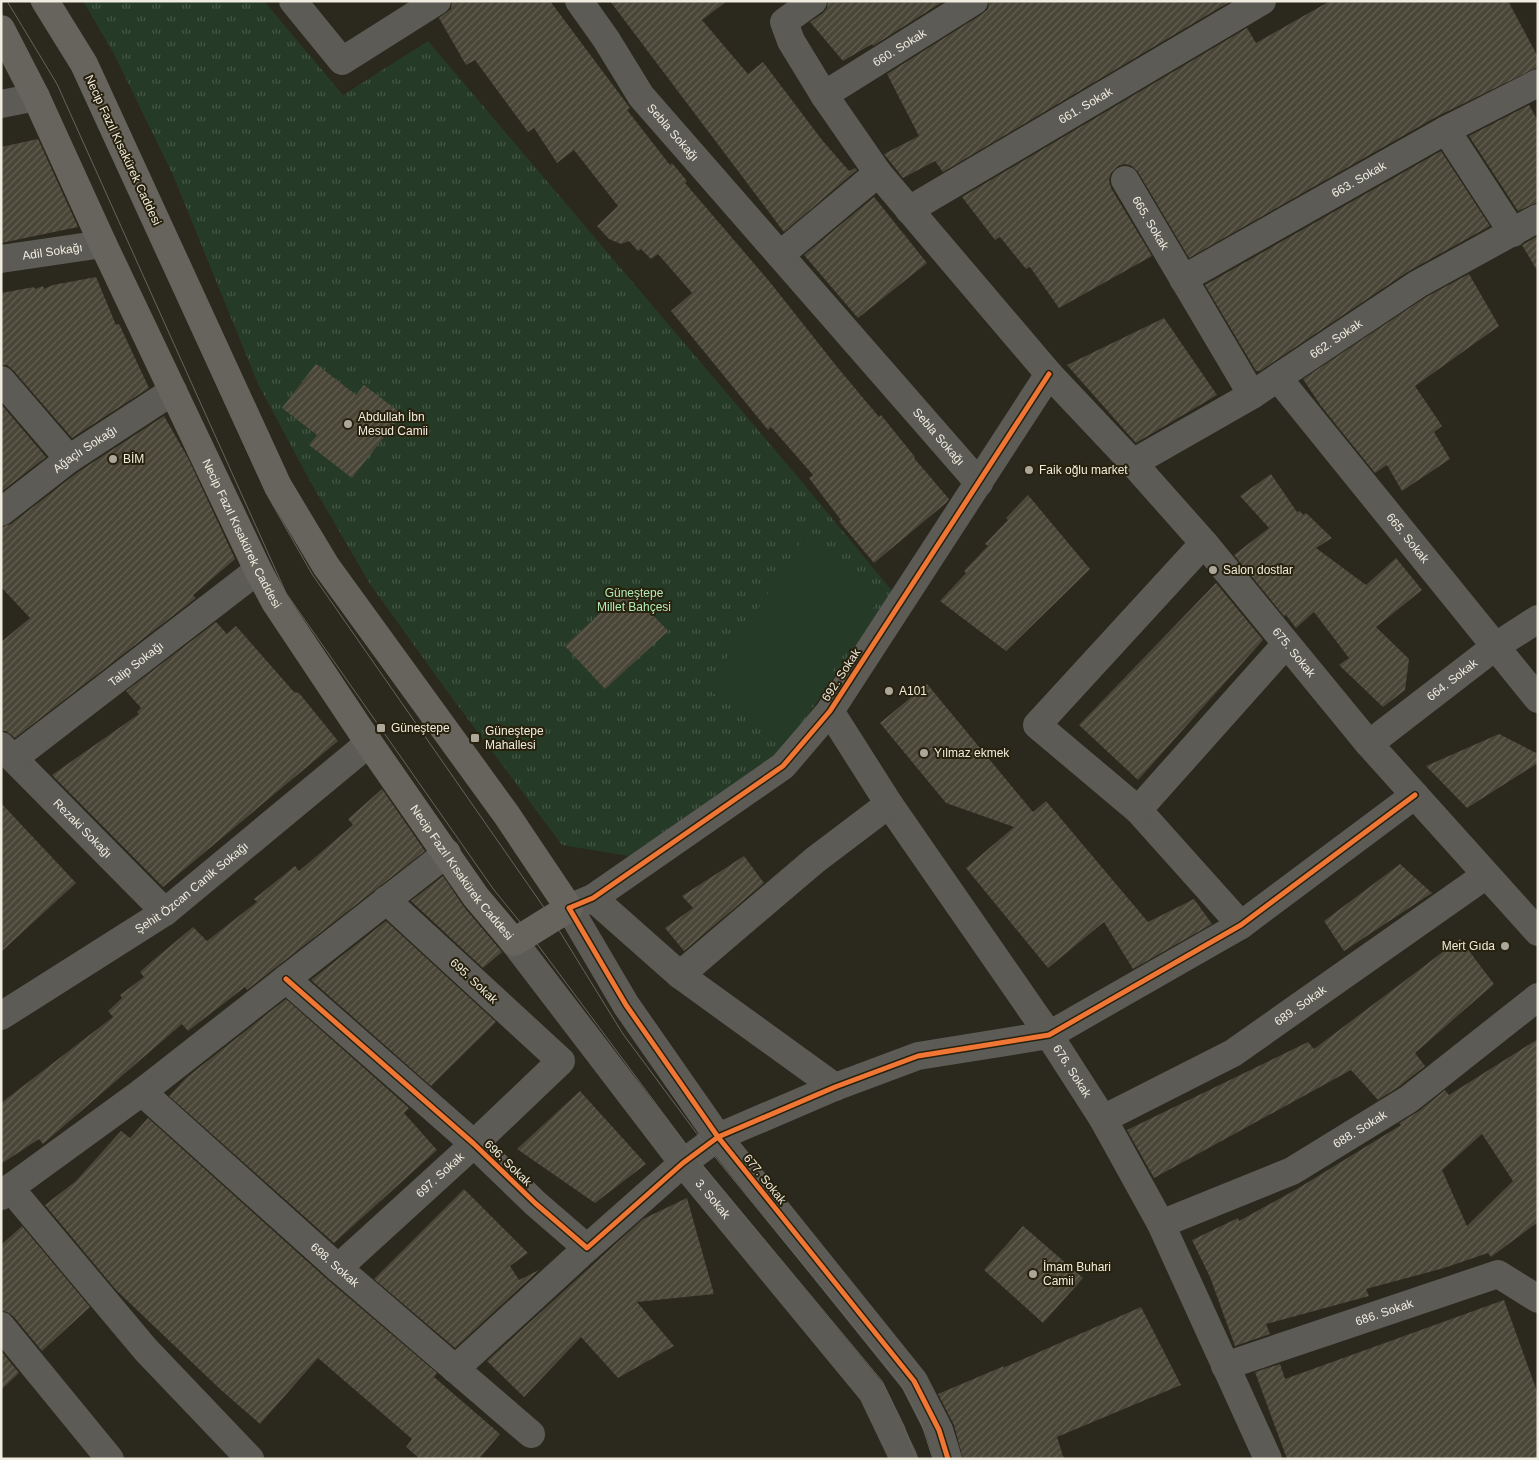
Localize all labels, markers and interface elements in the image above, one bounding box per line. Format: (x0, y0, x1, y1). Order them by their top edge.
street label: 660. Sokak (870, 25, 929, 70)
street label: Necip Fazıl Kısakürek Caddesi (82, 73, 164, 227)
street label: 661. Sokak (1056, 84, 1116, 127)
street label: Sebla Sokağı (644, 101, 702, 164)
street label: 663. Sokak (1329, 158, 1389, 200)
street label: 665. Sokak (1129, 194, 1172, 253)
street label: Adil Sokağı (21, 240, 84, 263)
street label: 662. Sokak (1307, 316, 1366, 361)
street label: Sebla Sokağı (910, 405, 967, 468)
place label: Abdullah İbn Mesud Camii (358, 410, 428, 438)
marker: Abdullah İbn Mesud Camii (342, 418, 354, 430)
street label: Ağaçlı Sokağı (50, 423, 120, 476)
place label: BİM (123, 452, 144, 466)
marker: BİM (107, 453, 119, 465)
street label: Necip Fazıl Kısakürek Caddesi (199, 457, 284, 611)
place label: Faik oğlu market (1039, 463, 1128, 477)
marker: Faik oğlu market (1023, 464, 1035, 476)
street label: 665. Sokak (1383, 510, 1433, 567)
place label: Salon dostlar (1223, 563, 1293, 577)
marker: Salon dostlar (1207, 564, 1219, 576)
park label: Güneştepe Millet Bahçesi (597, 586, 671, 614)
street label: 675. Sokak (1269, 625, 1319, 681)
street label: Talip Sokağı (106, 638, 166, 690)
street label: 692. Sokak (819, 645, 864, 704)
street label: 664. Sokak (1424, 655, 1481, 704)
place label: A101 (899, 684, 927, 698)
marker: A101 (883, 685, 895, 697)
place label: Güneştepe (391, 721, 450, 735)
marker: Güneştepe (375, 722, 387, 734)
place label: Güneştepe Mahallesi (485, 724, 544, 752)
marker: Güneştepe Mahallesi (469, 732, 481, 744)
place label: Yılmaz ekmek (934, 746, 1010, 760)
marker: Yılmaz ekmek (918, 747, 930, 759)
street label: Rezaki Sokağı (50, 796, 115, 861)
street label: Necip Fazıl Kısakürek Caddesi (407, 802, 516, 943)
street label: Şehit Özcan Canik Sokağı (132, 839, 251, 936)
place label: Mert Gıda (1442, 939, 1495, 953)
marker: Mert Gıda (1499, 940, 1511, 952)
street label: 695. Sokak (447, 955, 501, 1007)
street label: 689. Sokak (1272, 982, 1330, 1029)
street label: 676. Sokak (1050, 1042, 1095, 1101)
street label: 688. Sokak (1331, 1107, 1390, 1151)
street label: 696. Sokak (482, 1137, 535, 1190)
street label: 697. Sokak (413, 1149, 468, 1200)
street label: 677. Sokak (741, 1151, 790, 1208)
street label: 3. Sokak (692, 1177, 734, 1222)
street label: 698. Sokak (308, 1240, 363, 1291)
place label: İmam Buhari Camii (1043, 1260, 1111, 1288)
marker: İmam Buhari Camii (1027, 1268, 1039, 1280)
street label: 686. Sokak (1353, 1296, 1416, 1329)

